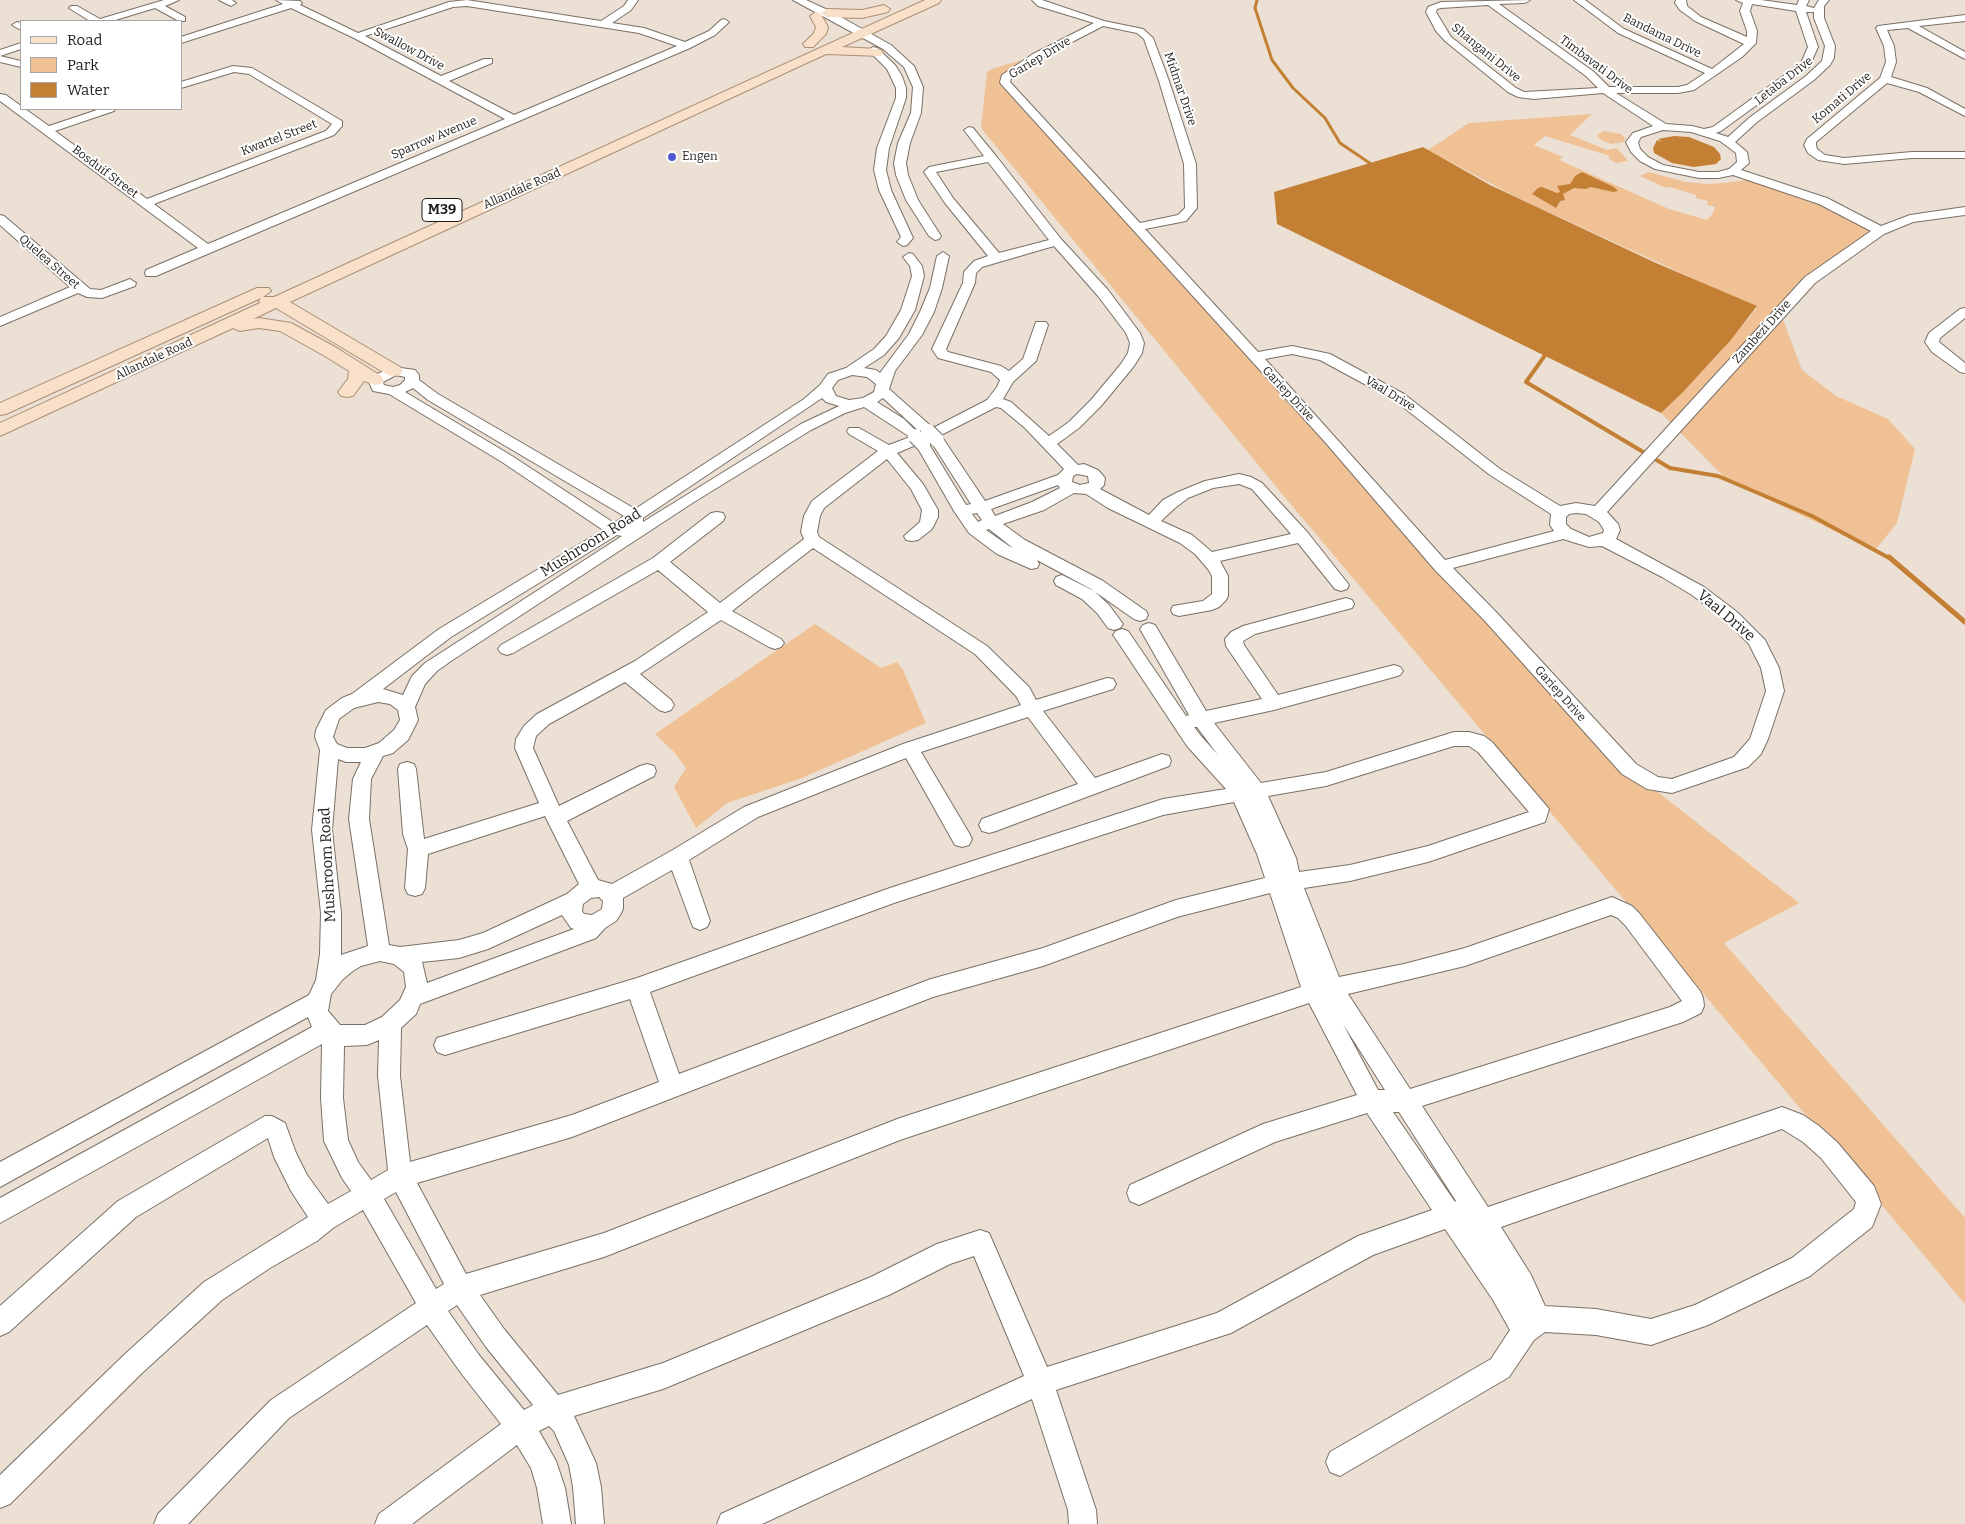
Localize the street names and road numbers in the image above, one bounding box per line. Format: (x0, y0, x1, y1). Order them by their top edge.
street label: Bandama Drive (1621, 11, 1703, 61)
street label: Shangani Drive (1448, 21, 1524, 85)
street label: Swallow Drive (371, 24, 447, 74)
street label: Timbavati Drive (1557, 33, 1635, 97)
street label: Gariep Drive (1006, 34, 1074, 82)
street label: Midmar Drive (1161, 50, 1199, 128)
street label: Letaba Drive (1752, 54, 1816, 108)
street label: Komati Drive (1809, 69, 1875, 127)
street label: Sparrow Avenue (389, 113, 479, 163)
street label: Kwartel Street (239, 117, 319, 159)
street label: Bosduif Street (69, 143, 141, 201)
street label: Allandale Road (481, 165, 563, 213)
road number: M39 (422, 198, 462, 222)
street label: Quelea Street (16, 232, 82, 292)
street label: Zambezi Drive (1730, 297, 1794, 367)
street label: Allandale Road (113, 335, 195, 383)
street label: Gariep Drive (1259, 364, 1317, 424)
street label: Vaal Drive (1362, 373, 1418, 415)
street label: Mushroom Road (537, 505, 645, 581)
street label: Vaal Drive (1693, 587, 1759, 645)
street label: Gariep Drive (1531, 663, 1589, 725)
street label: Mushroom Road (316, 807, 340, 923)

